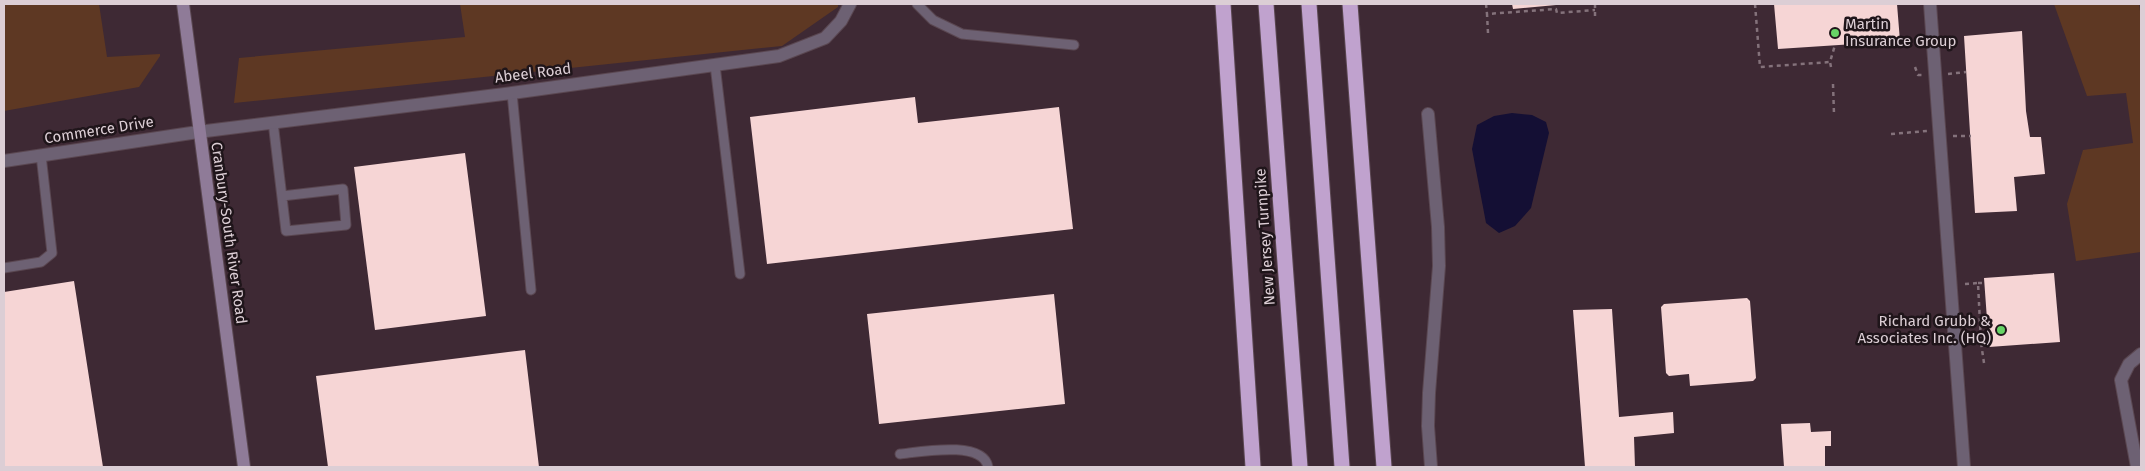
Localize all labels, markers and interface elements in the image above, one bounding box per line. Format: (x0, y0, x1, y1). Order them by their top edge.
place label: Martin Insurance Group (1845, 15, 1956, 50)
marker: Martin Insurance Group (1829, 27, 1841, 39)
street label: Abeel Road (494, 59, 572, 87)
street label: Commerce Drive (43, 112, 155, 148)
street label: Cranbury-South River Road (207, 141, 251, 325)
street label: New Jersey Turnpike (1251, 168, 1279, 306)
place label: Richard Grubb & Associates Inc. (HQ) (1857, 312, 1991, 347)
marker: Richard Grubb & Associates Inc. (HQ) (1995, 324, 2007, 336)

